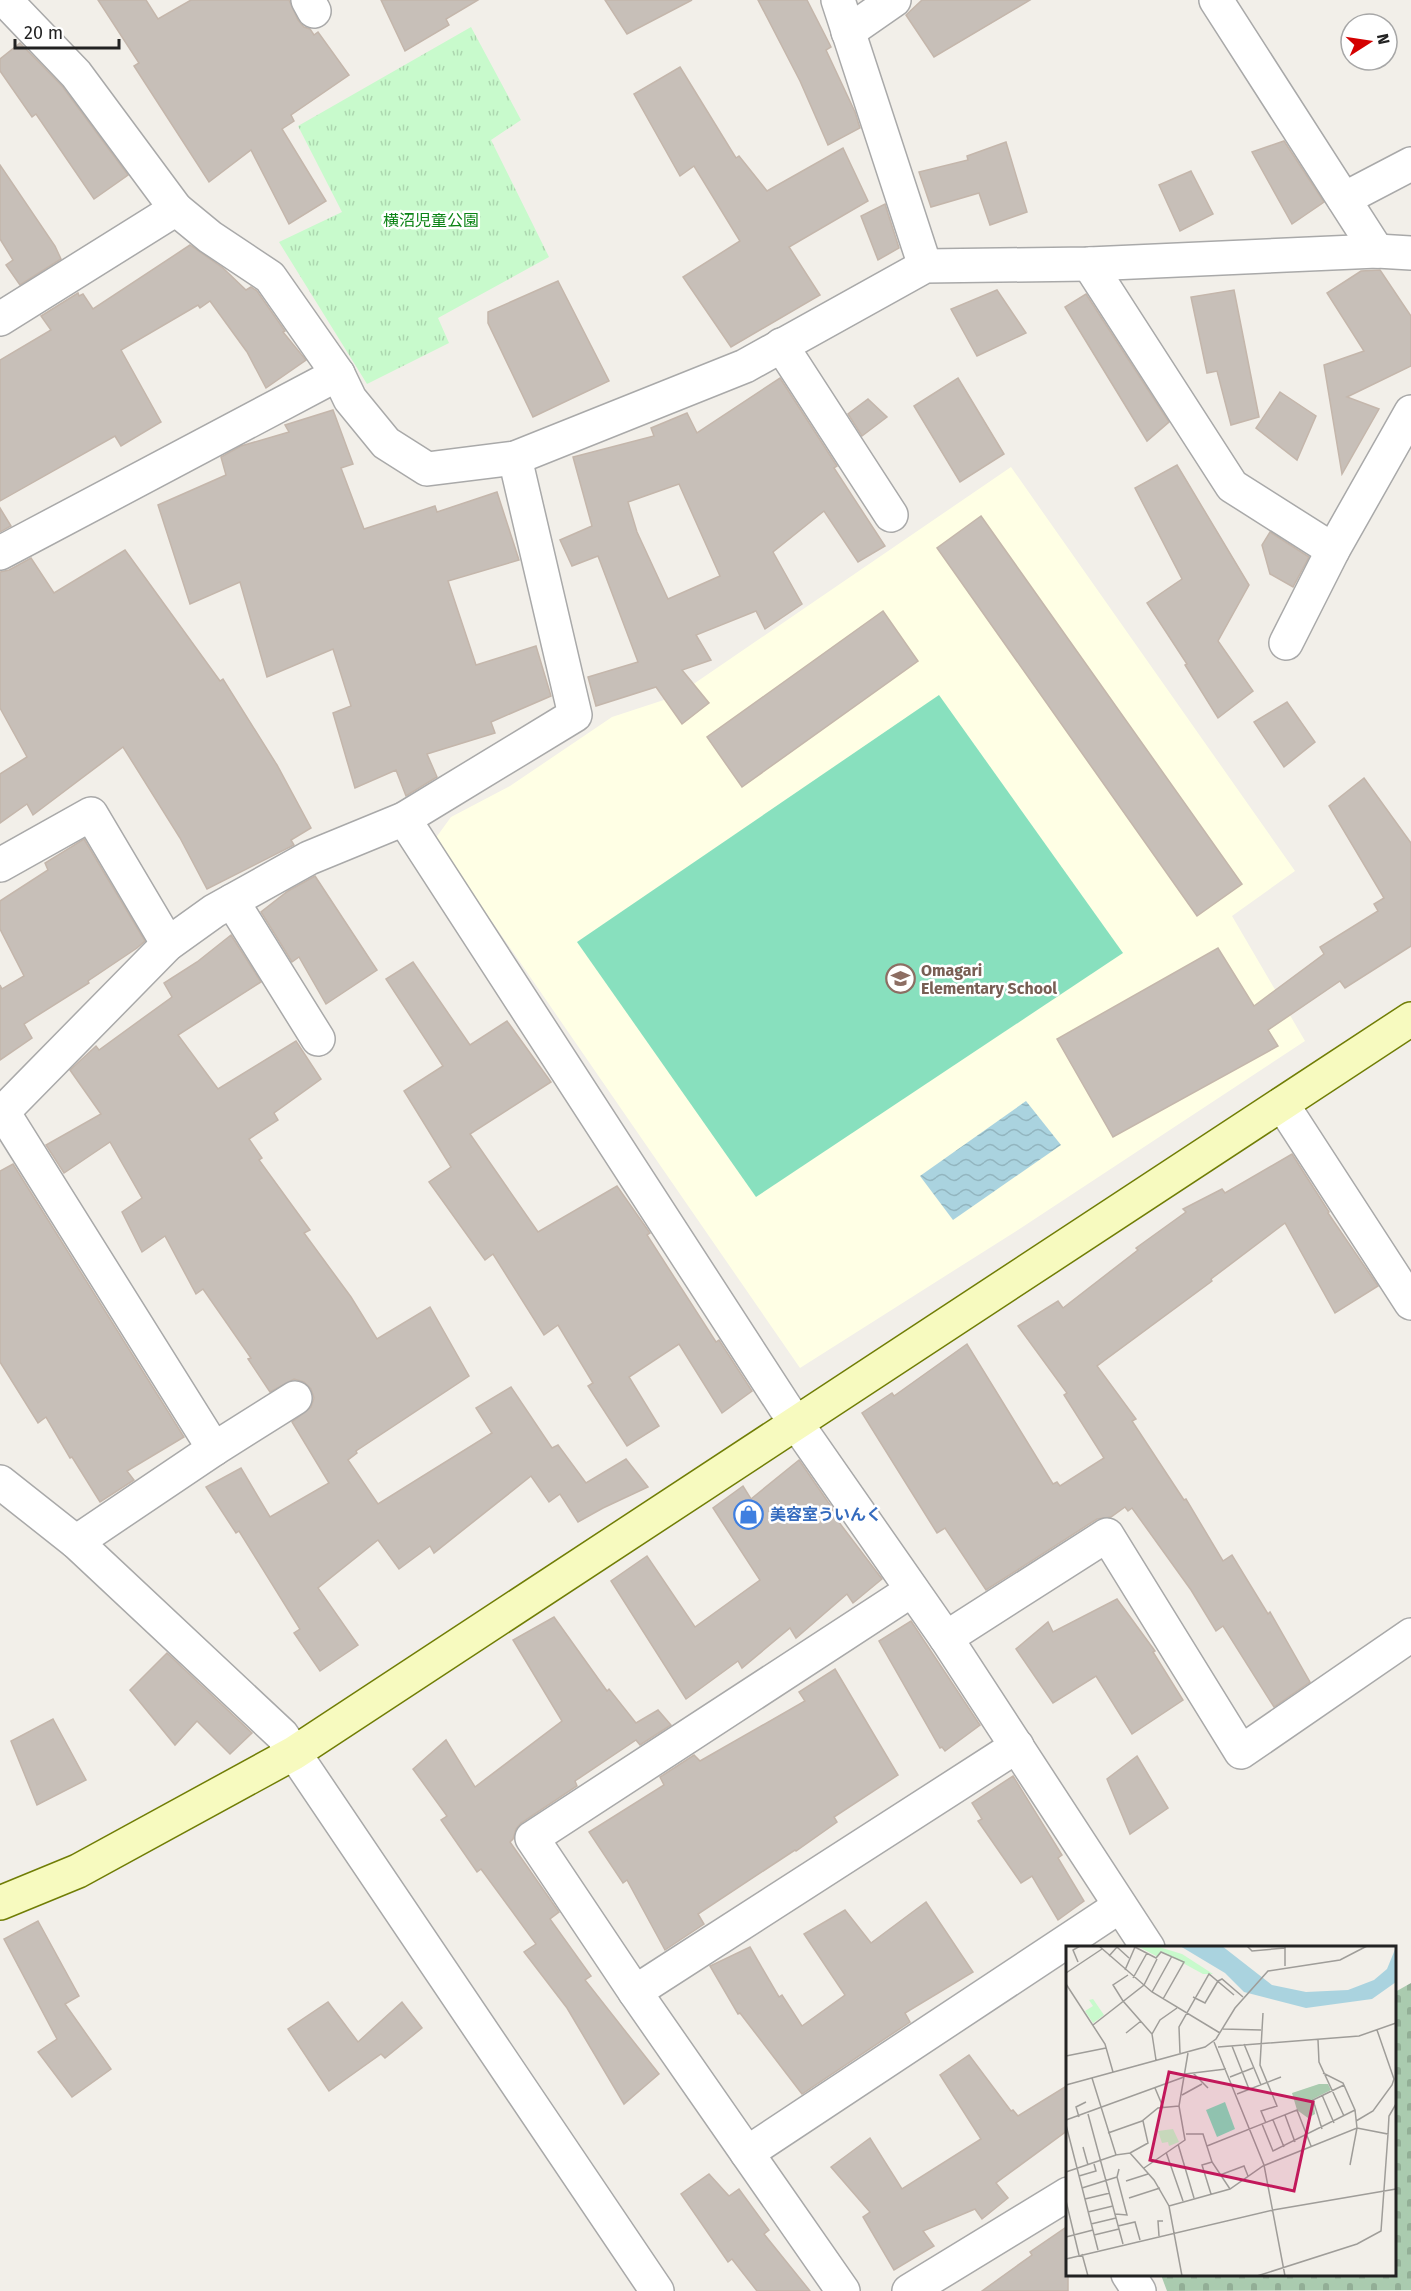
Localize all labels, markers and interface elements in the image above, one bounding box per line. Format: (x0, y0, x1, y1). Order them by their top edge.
scale bar (15, 12, 118, 50)
north arrow (1339, 12, 1399, 72)
text: 20 m (24, 22, 63, 44)
text: N (1373, 32, 1394, 46)
park label: 横沼児童公園 (383, 211, 479, 230)
place label: Omagari Elementary School (921, 961, 1057, 998)
school or university icon: Omagari Elementary School (884, 963, 916, 995)
shop icon: 美容室ういんく (733, 1498, 765, 1530)
place label: 美容室ういんく (770, 1505, 882, 1524)
inset map (1066, 1946, 1396, 2276)

